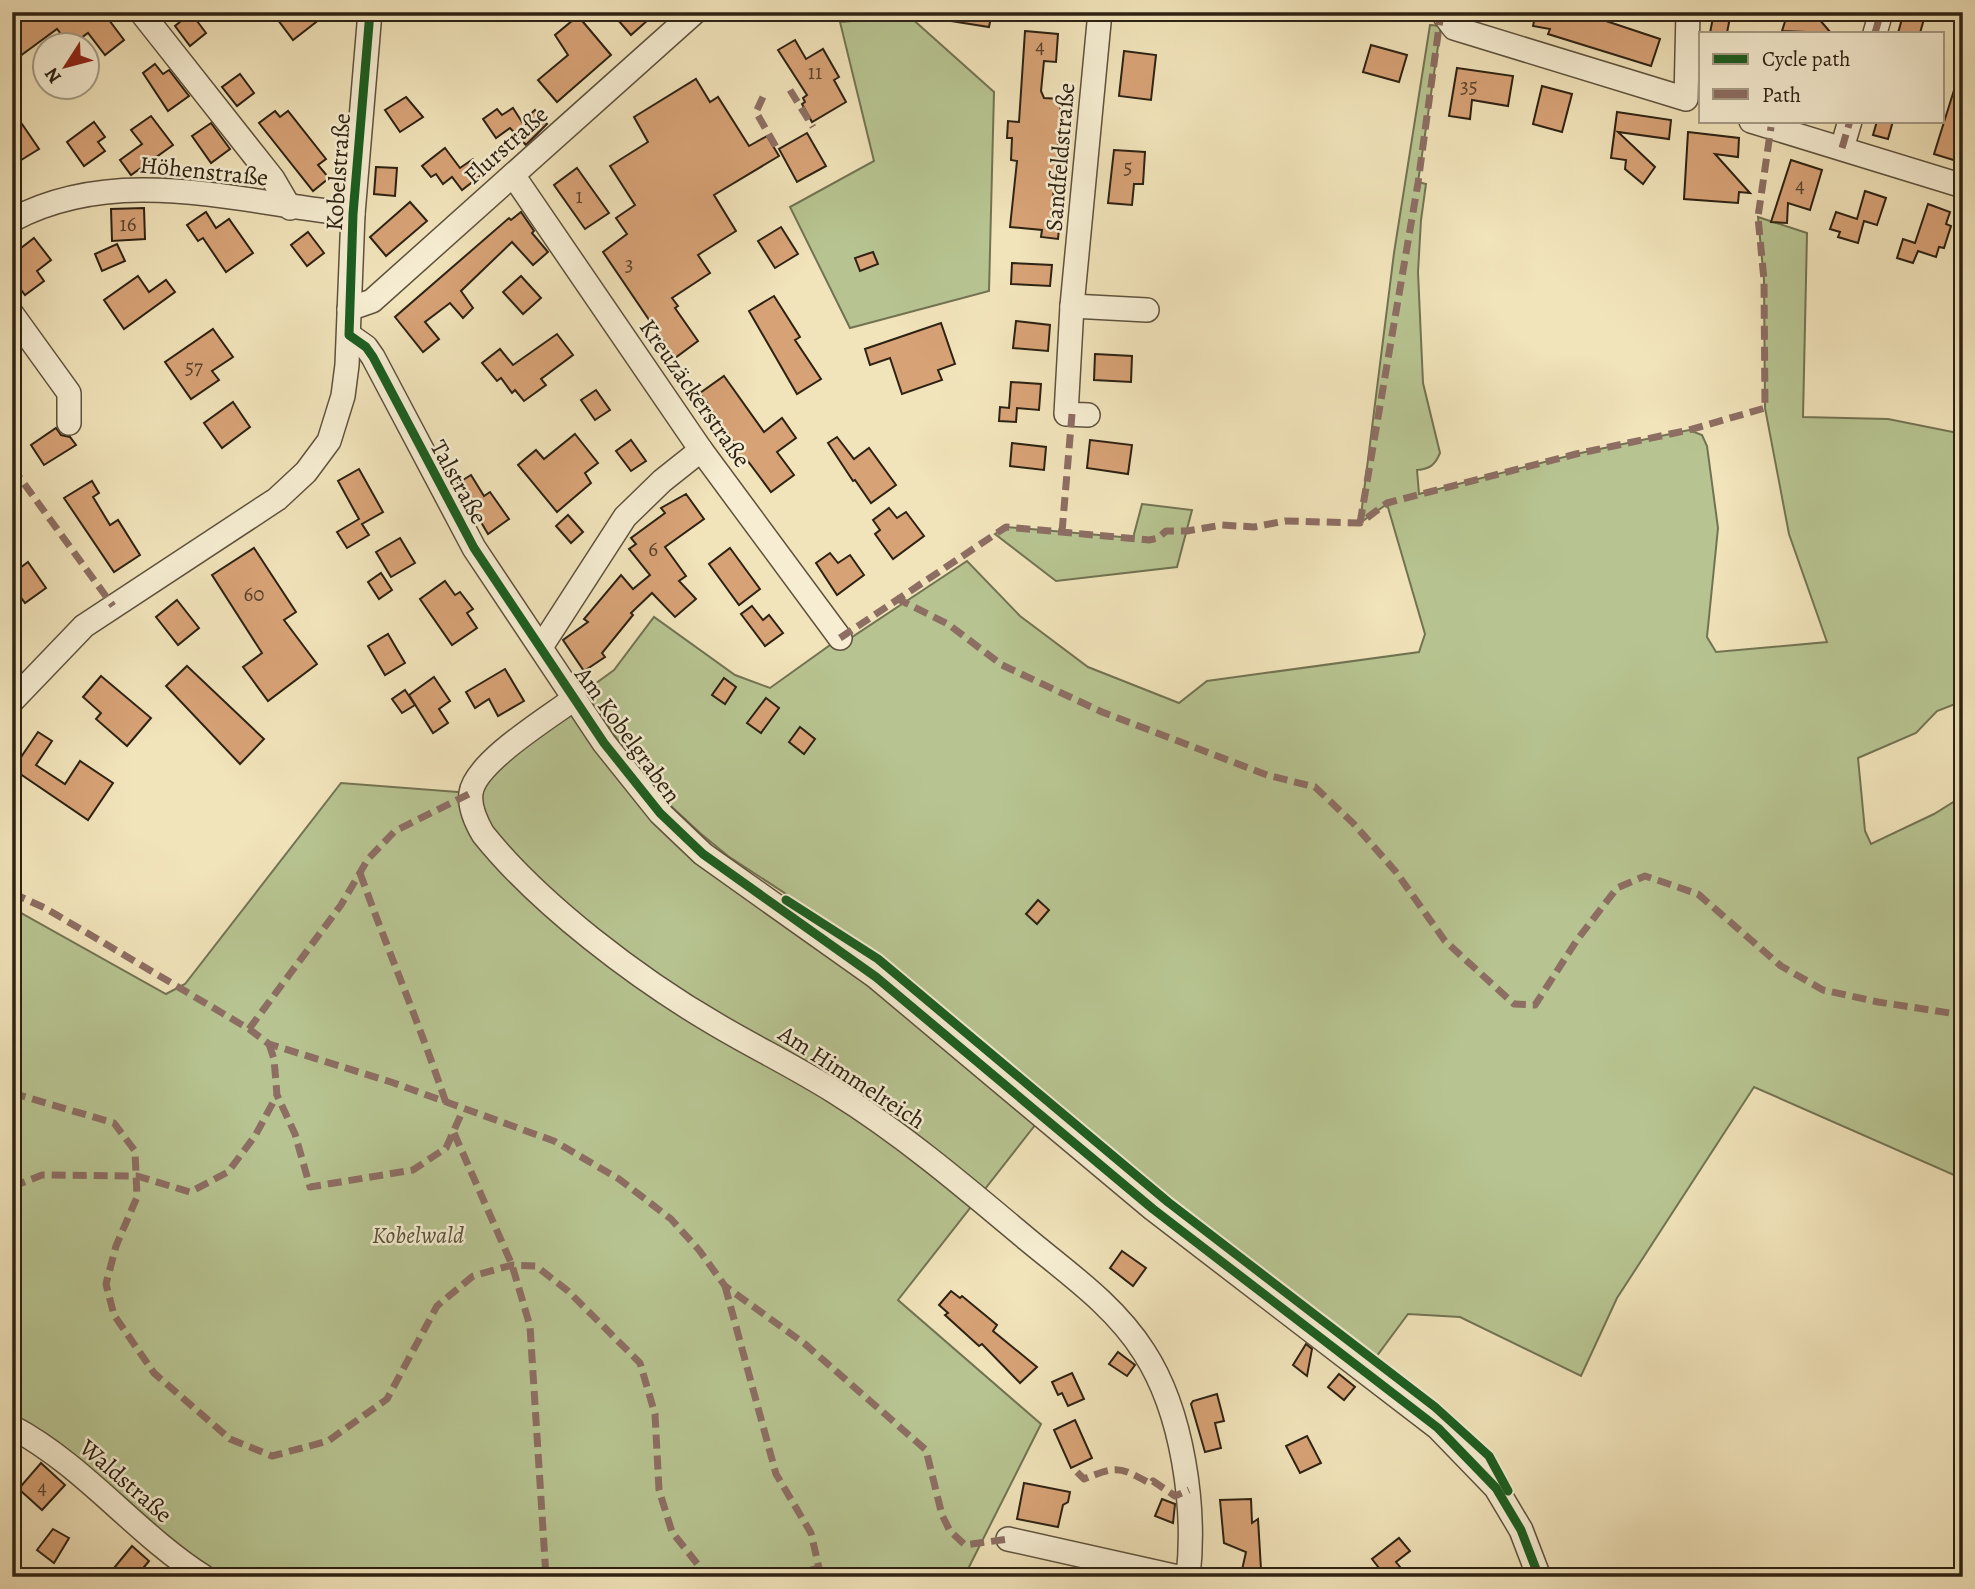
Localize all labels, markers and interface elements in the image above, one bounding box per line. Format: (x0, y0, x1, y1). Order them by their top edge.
north arrow (32, 32, 102, 102)
house number: 4 (1035, 32, 1045, 60)
legend (1699, 32, 1944, 122)
text: Cycle path (1762, 45, 1851, 73)
house number: 11 (808, 58, 822, 86)
text: N (38, 62, 68, 89)
house number: 35 (1460, 72, 1478, 100)
street label: Sandfeldstraße (1038, 81, 1082, 233)
text: Path (1762, 81, 1801, 109)
street label: Flurstraße (457, 99, 555, 191)
street label: Kobelstraße (318, 112, 358, 232)
street label: Höhenstraße (138, 148, 270, 194)
house number: 5 (1123, 153, 1133, 181)
house number: 4 (1795, 171, 1805, 199)
house number: 1 (575, 182, 583, 210)
house number: 16 (120, 210, 137, 238)
house number: 3 (625, 250, 633, 278)
street label: Kreuzäckerstraße (632, 312, 758, 474)
house number: 57 (185, 353, 203, 381)
street label: Talstraße (423, 434, 495, 530)
house number: 6 (648, 535, 658, 563)
house number: 60 (244, 580, 264, 608)
street label: Am Kobelgraben (567, 659, 688, 810)
street label: Am Himmelreich (772, 1017, 932, 1137)
park label: Kobelwald (372, 1219, 464, 1251)
street label: Waldstraße (72, 1431, 179, 1530)
house number: 4 (37, 1473, 47, 1501)

